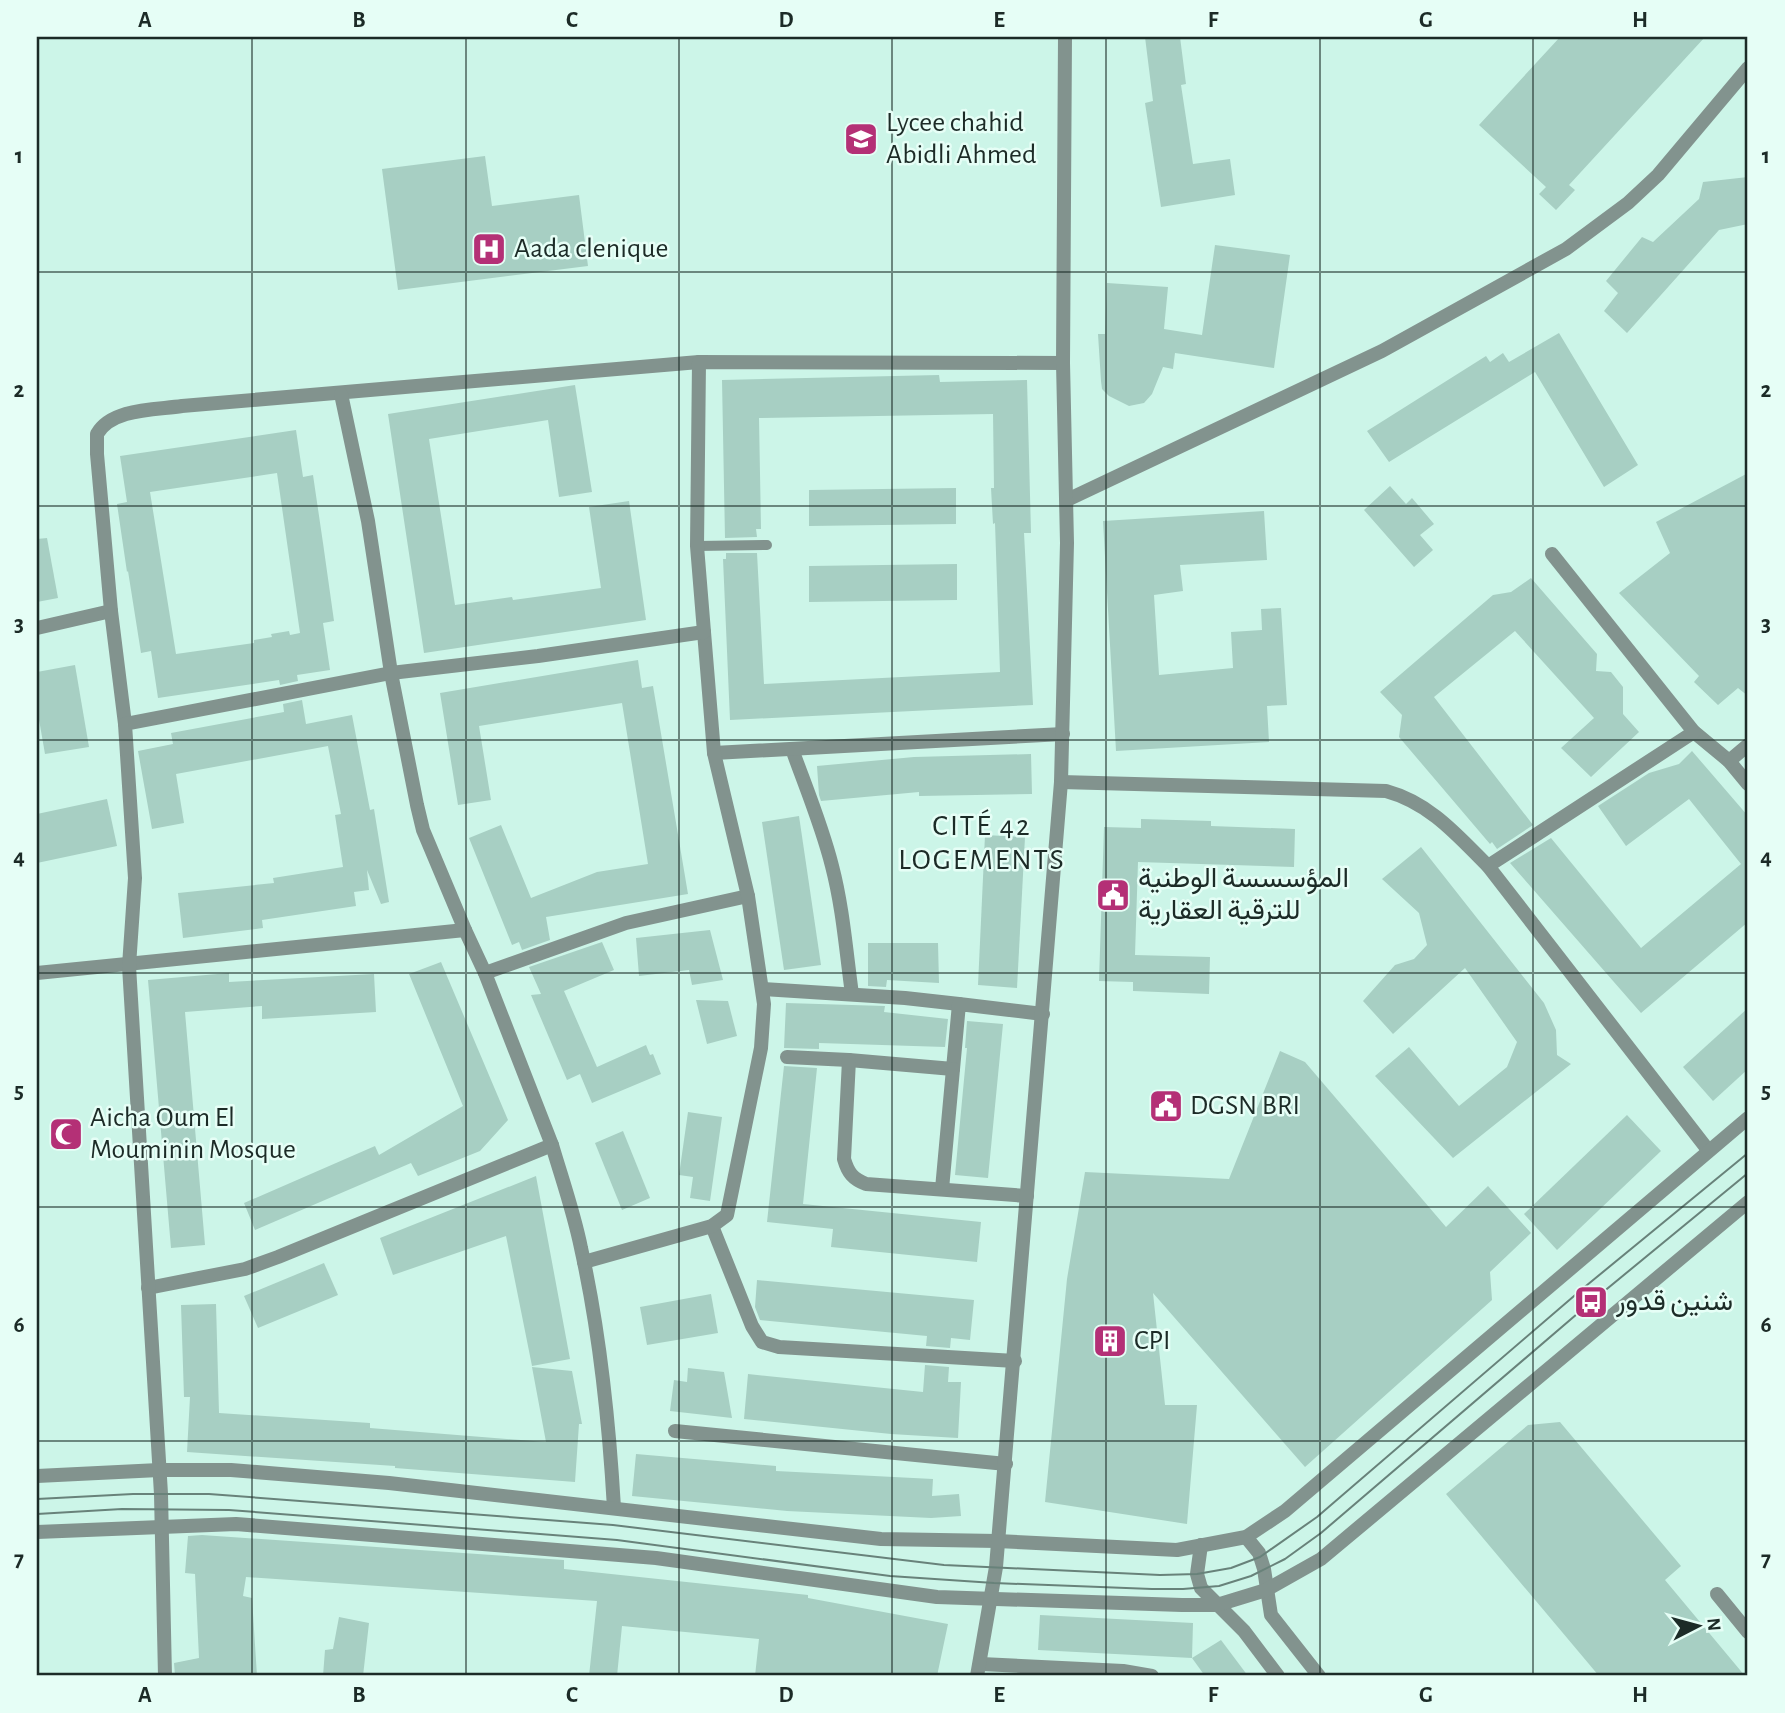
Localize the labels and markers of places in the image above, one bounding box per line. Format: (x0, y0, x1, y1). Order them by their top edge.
place label: Lycee chahid Abidli Ahmed (886, 109, 1036, 169)
school or university icon: Lycee chahid Abidli Ahmed (842, 120, 880, 158)
hospital icon: Aada clenique (470, 230, 508, 268)
place label: Aada clenique (514, 235, 668, 263)
place label: المؤسسسة الوطنية للترقية العقارية (1138, 865, 1349, 927)
public building icon: المؤسسسة الوطنية للترقية العقارية (1094, 876, 1132, 914)
public building icon: DGSN BRI (1147, 1087, 1185, 1125)
place label: DGSN BRI (1190, 1092, 1300, 1120)
place label: Aicha Oum El Mouminin Mosque (90, 1104, 296, 1164)
mosque icon: Aicha Oum El Mouminin Mosque (47, 1115, 85, 1153)
bus stop icon: شنين قدور (1572, 1283, 1610, 1321)
place label: شنين قدور (1615, 1288, 1733, 1318)
building icon: CPI (1091, 1322, 1129, 1360)
place label: CPI (1134, 1327, 1171, 1355)

